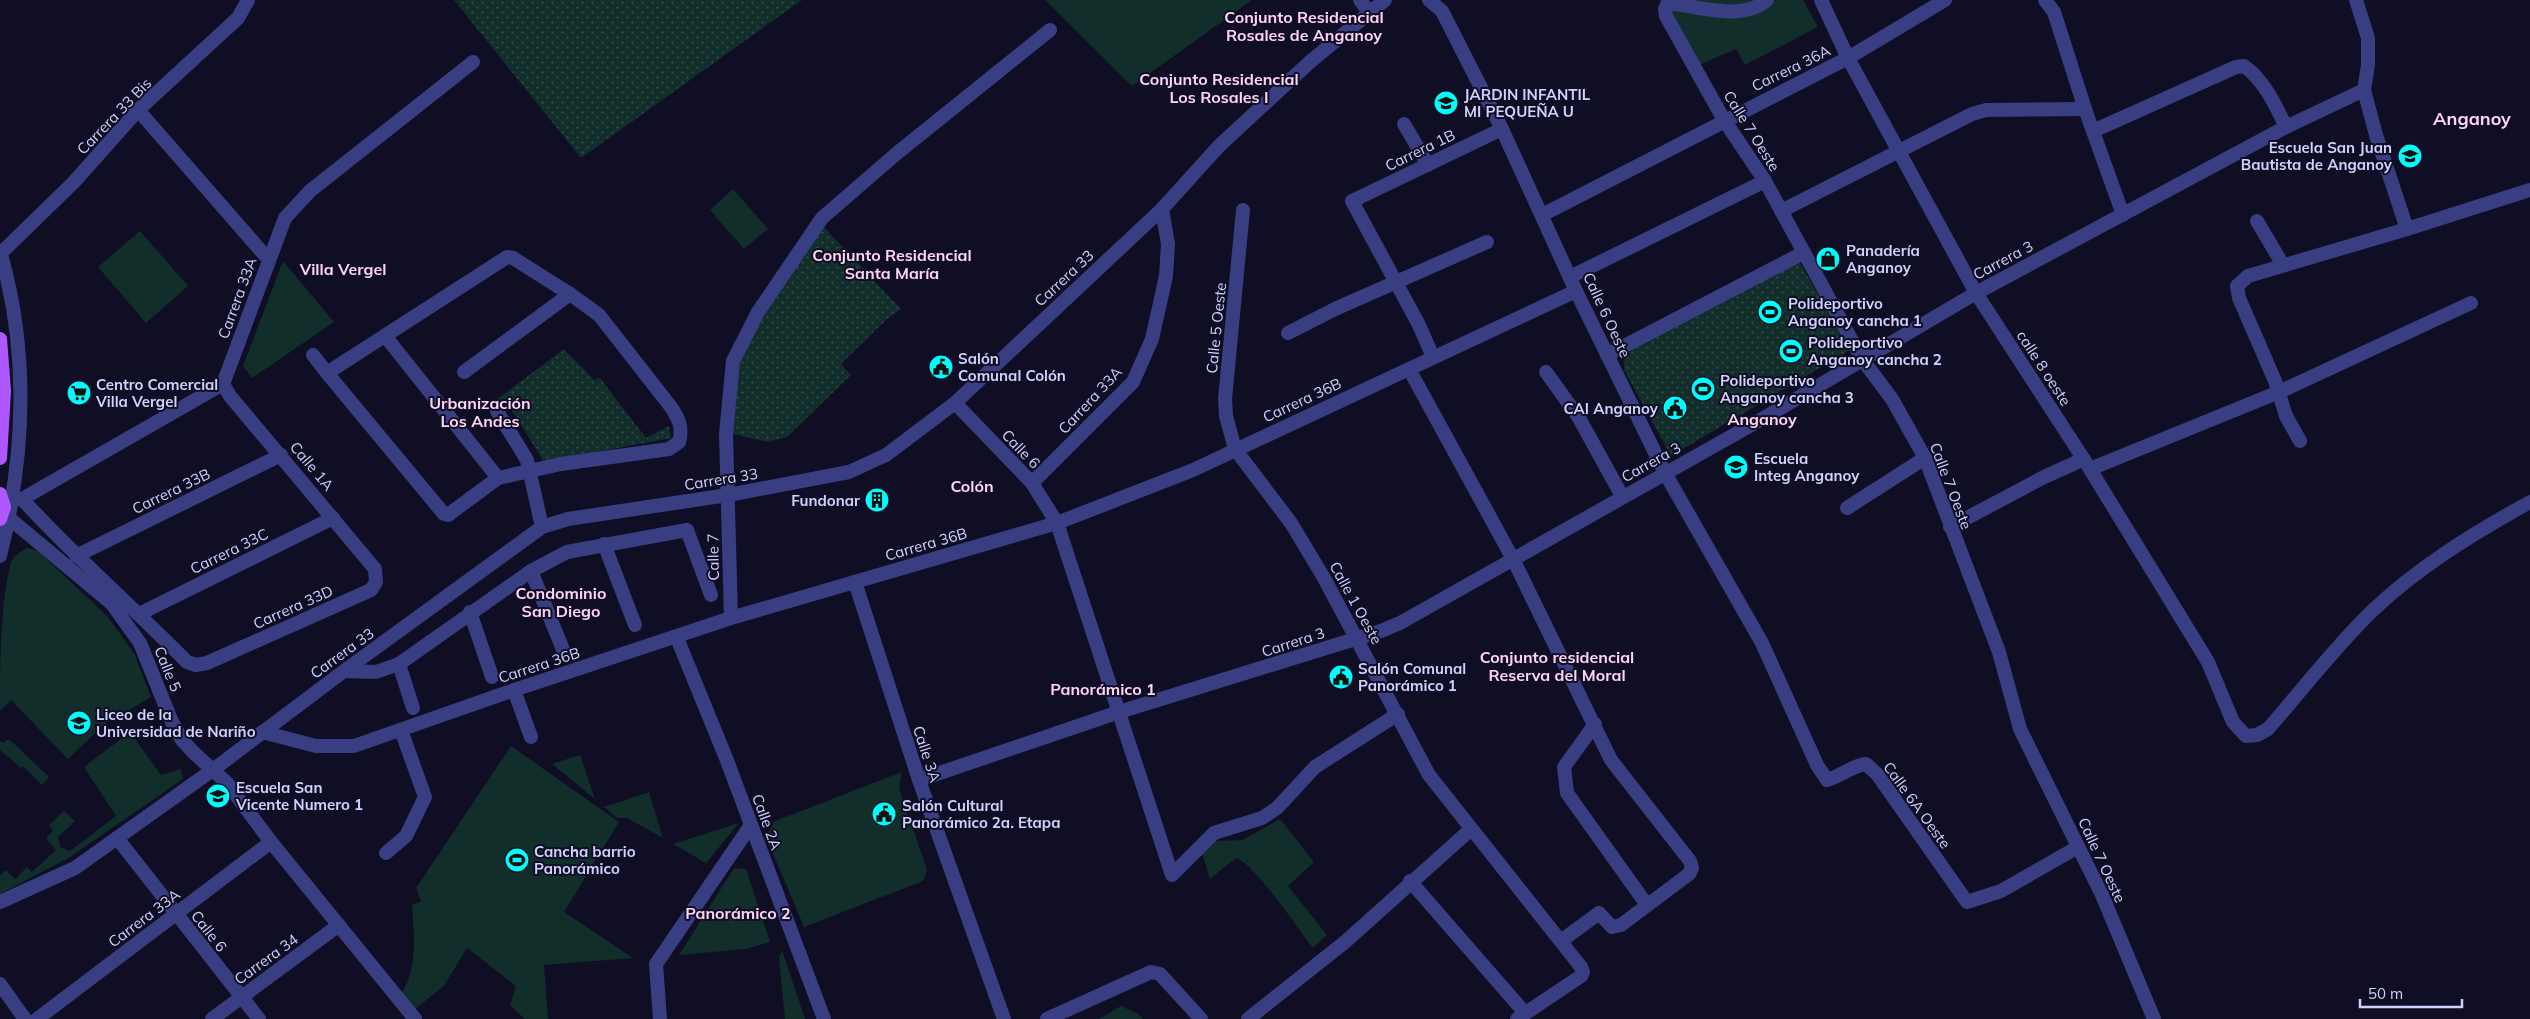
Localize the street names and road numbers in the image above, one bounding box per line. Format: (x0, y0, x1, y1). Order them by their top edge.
street label: Carrera 36A (1749, 41, 1833, 95)
street label: Carrera 33 Bis (73, 74, 155, 158)
street label: Calle 7 Oeste (1720, 87, 1784, 175)
street label: Carrera 1B (1382, 125, 1458, 175)
street label: Carrera 3 (1970, 236, 2036, 284)
street label: Carrera 33 (1030, 246, 1098, 310)
street label: Carrera 33A (213, 255, 261, 341)
street label: Calle 6 Oeste (1579, 269, 1635, 361)
street label: Calle 5 Oeste (1202, 281, 1230, 375)
street label: calle 8 oeste (2013, 327, 2075, 409)
street label: Carrera 33A (1054, 362, 1126, 438)
street label: Carrera 36B (1260, 374, 1344, 426)
street label: Calle 6 (998, 425, 1044, 473)
street label: Calle 1A (286, 438, 338, 494)
street label: Carrera 3 (1618, 438, 1684, 486)
street label: Calle 7 Oeste (1926, 440, 1976, 532)
street label: Carrera 33B (129, 464, 213, 518)
street label: Carrera 33 (683, 464, 759, 494)
street label: Carrera 36B (883, 523, 969, 565)
street label: Carrera 33C (187, 524, 271, 578)
street label: Calle 7 (703, 533, 723, 581)
street label: Calle 1 Oeste (1325, 558, 1387, 648)
street label: Carrera 33D (250, 581, 336, 633)
street label: Carrera 33 (306, 623, 378, 683)
street label: Carrera 3 (1259, 623, 1327, 661)
street label: Carrera 36B (496, 643, 582, 687)
street label: Calle 5 (150, 644, 186, 694)
street label: Calle 3A (909, 723, 945, 785)
street label: Calle 6A Oeste (1879, 758, 1955, 852)
street label: Calle 2A (748, 791, 786, 853)
street label: Calle 7 Oeste (2074, 814, 2130, 906)
street label: Carrera 33A (104, 885, 184, 951)
street label: Calle 6 (187, 907, 231, 955)
street label: Carrera 34 (230, 929, 302, 989)

